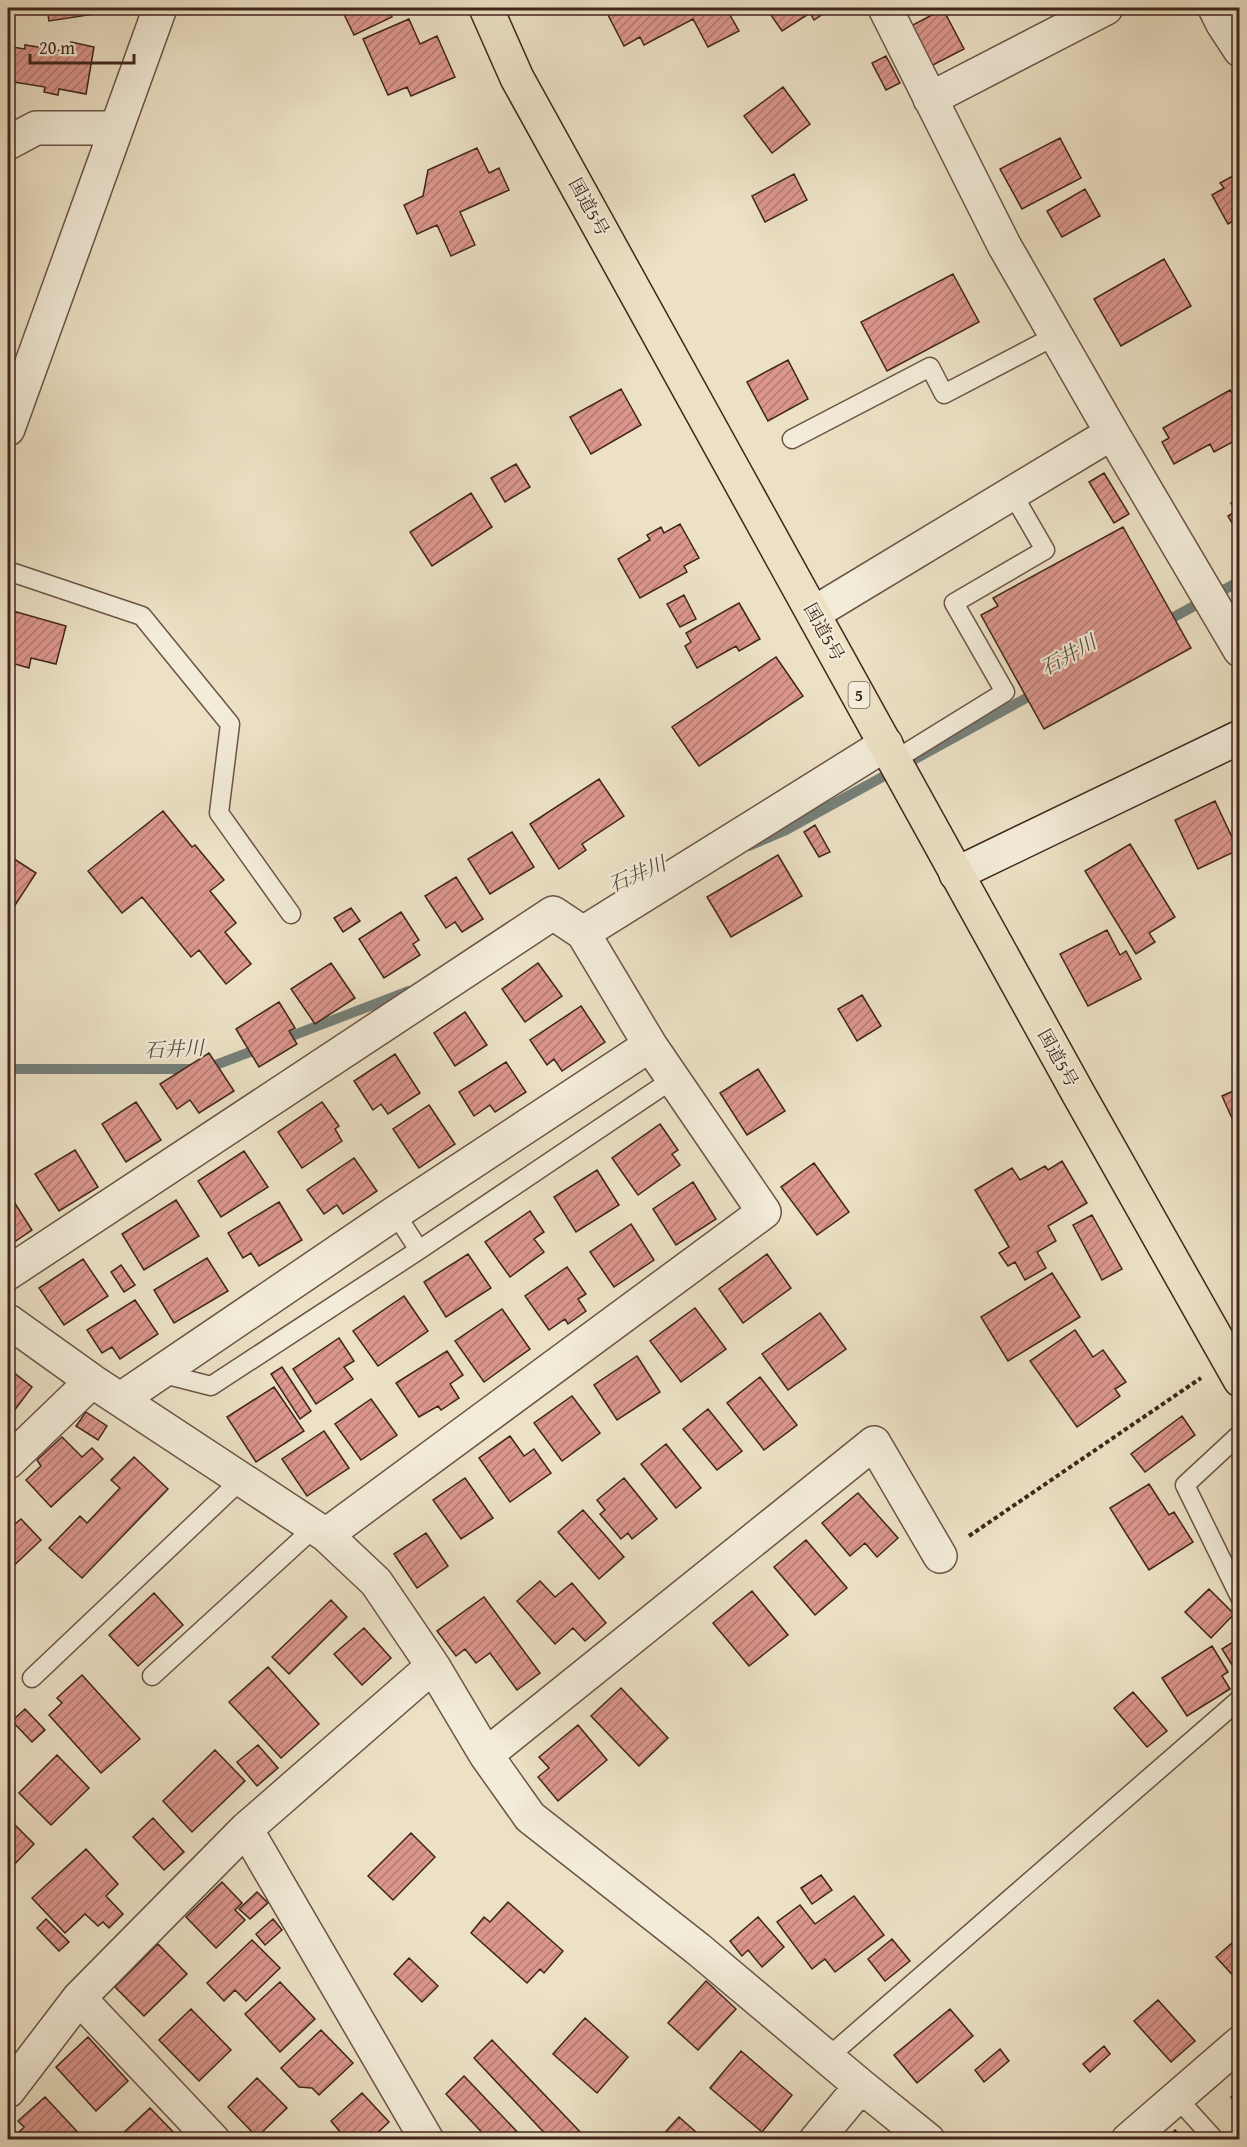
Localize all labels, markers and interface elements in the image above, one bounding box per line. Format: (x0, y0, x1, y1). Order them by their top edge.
scale bar (30, 27, 134, 65)
text: 20 m (39, 34, 75, 61)
street label: 国道5号 (562, 173, 616, 241)
street label: 国道5号 (797, 598, 851, 666)
water label: 石井川 (1034, 626, 1103, 682)
road number: 5 (848, 682, 870, 708)
water label: 石井川 (604, 848, 672, 899)
street label: 国道5号 (1031, 1024, 1085, 1092)
water label: 石井川 (143, 1032, 207, 1065)

